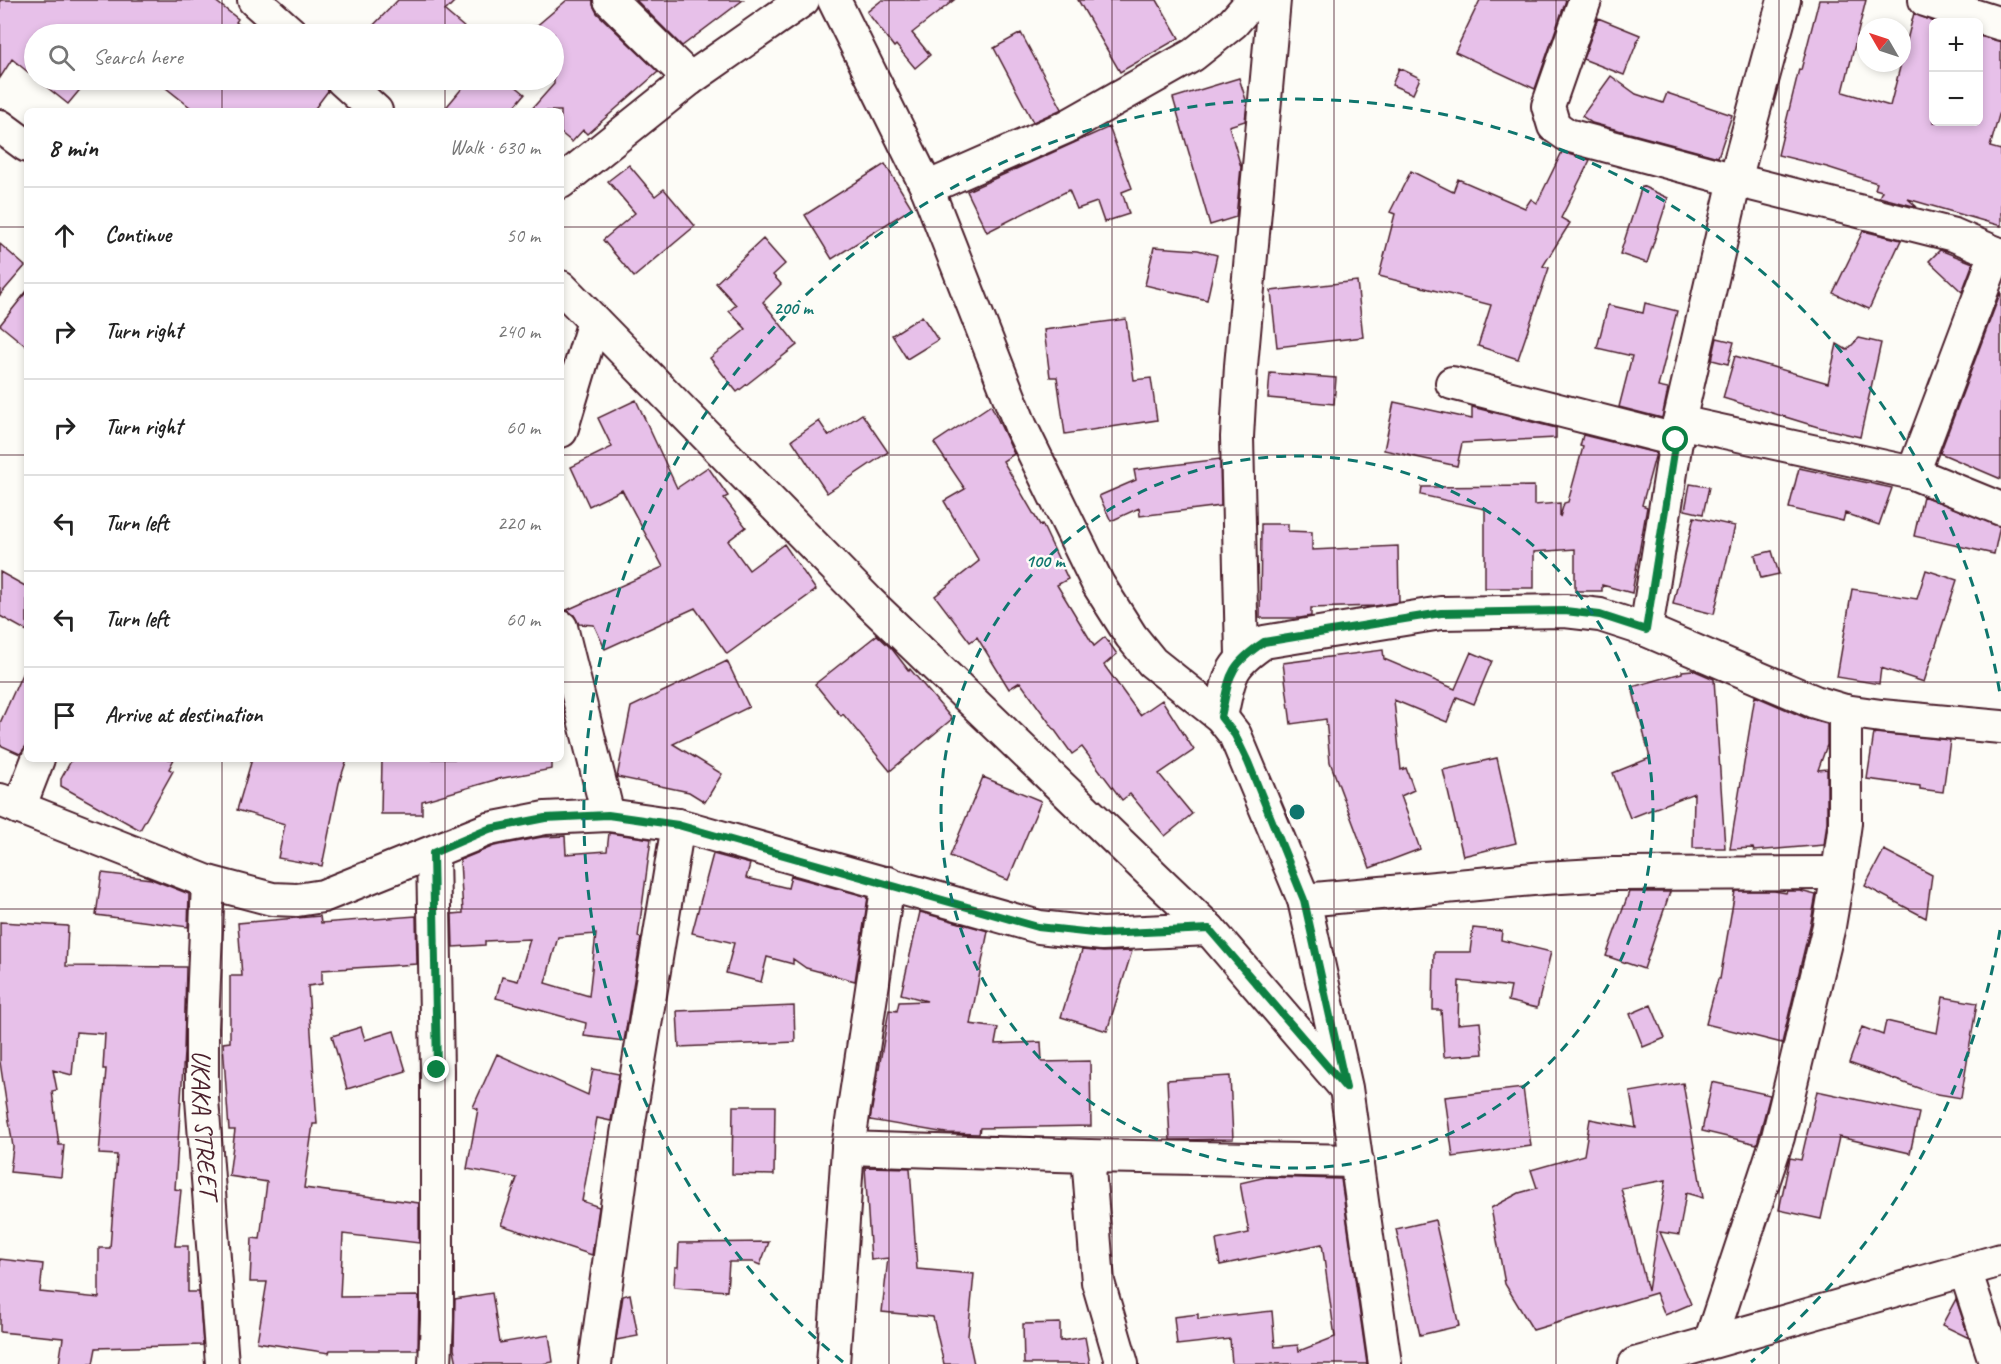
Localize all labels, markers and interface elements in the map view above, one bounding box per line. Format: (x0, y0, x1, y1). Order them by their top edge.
north arrow (1857, 18, 1911, 72)
map controls (1929, 18, 1983, 126)
button: + (1929, 18, 1983, 72)
search box (24, 24, 564, 90)
icon: search (45, 41, 78, 74)
text: Search here (93, 43, 183, 71)
button: − (1929, 72, 1983, 126)
text: 8 min (48, 131, 98, 164)
text: Walk · 630 m (450, 135, 540, 160)
icon: ahead (48, 219, 81, 252)
text: Continue (105, 221, 171, 249)
text: 50 m (506, 223, 540, 248)
text: 200 m (774, 297, 814, 319)
icon: right (48, 315, 81, 348)
text: Turn right (105, 317, 182, 345)
text: 240 m (497, 319, 540, 344)
icon: right (48, 411, 81, 444)
text: Turn right (105, 413, 182, 441)
text: 60 m (506, 415, 540, 440)
route start (1662, 426, 1688, 452)
icon: left (48, 507, 81, 540)
text: Turn left (105, 509, 169, 537)
text: 220 m (497, 511, 540, 536)
text: 100 m (1026, 550, 1066, 572)
icon: left (48, 603, 81, 636)
text: Turn left (105, 605, 169, 633)
text: 60 m (506, 607, 540, 632)
icon: arrive (48, 699, 81, 732)
text: Arrive at destination (105, 701, 262, 729)
centre of rings (1287, 802, 1307, 822)
street label: UKAKA STREET (186, 1050, 226, 1206)
route end (423, 1056, 449, 1082)

